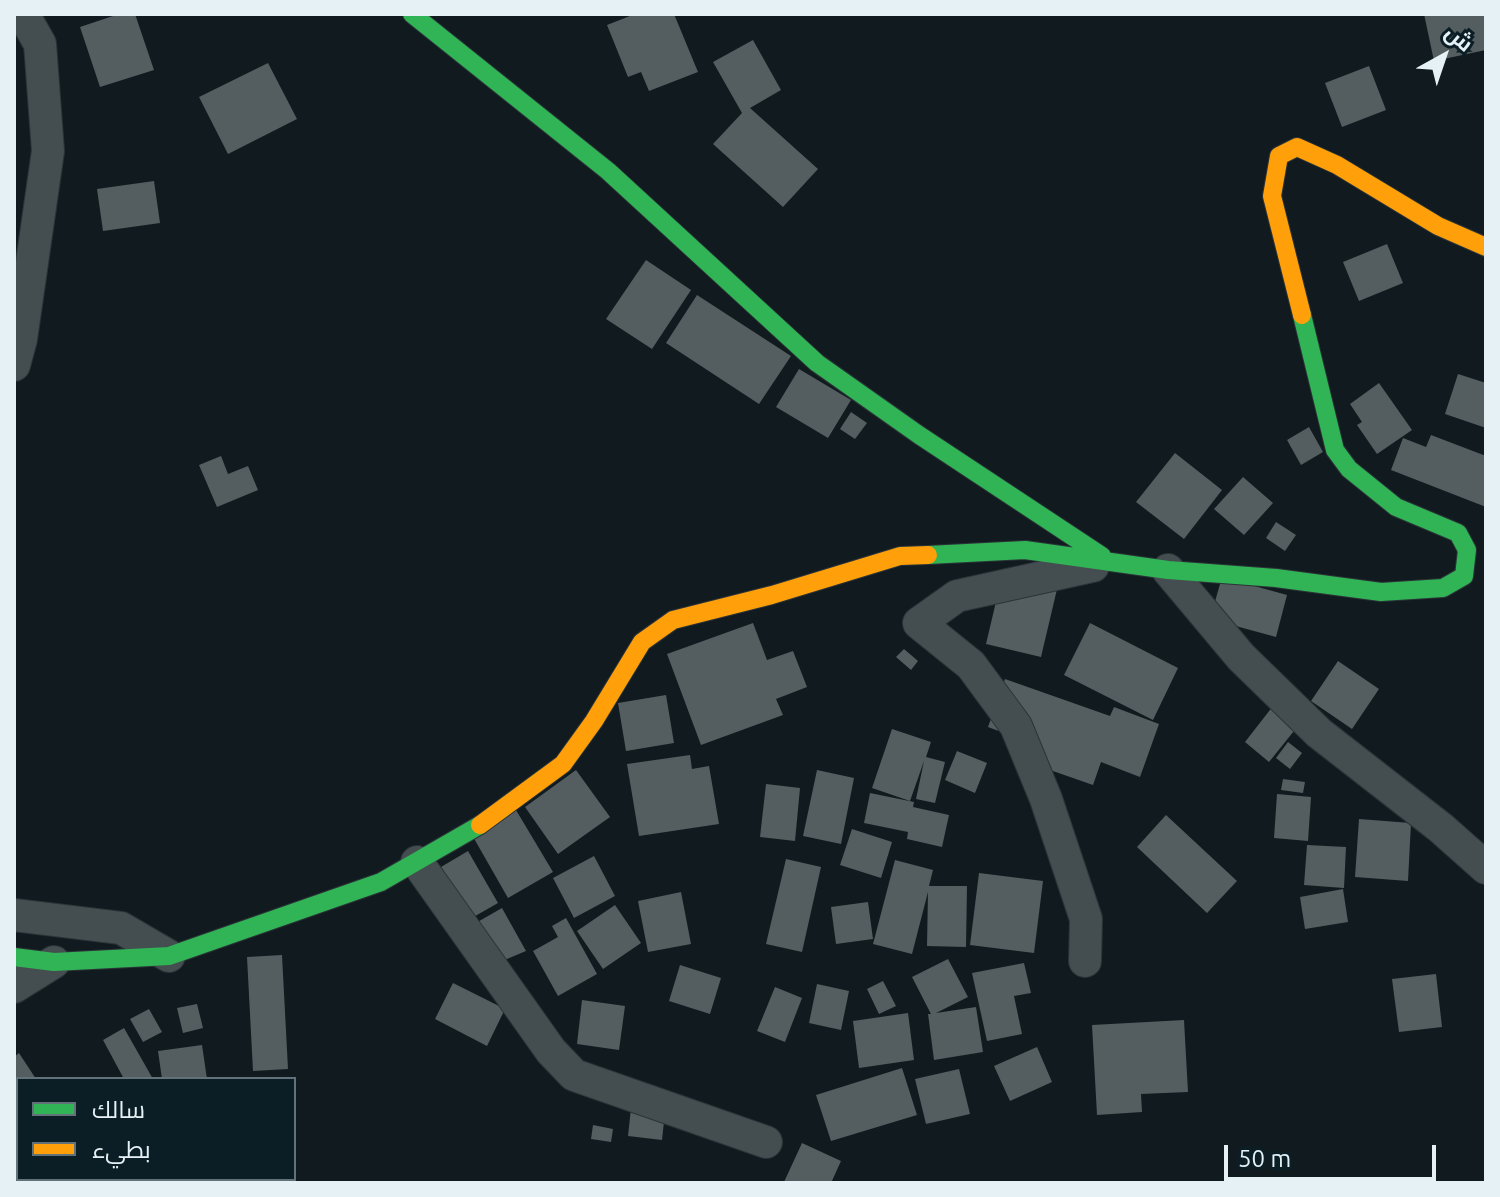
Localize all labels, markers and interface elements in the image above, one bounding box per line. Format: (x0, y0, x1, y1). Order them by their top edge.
north arrow (1404, 16, 1484, 96)
text: ش (1441, 19, 1479, 56)
legend (16, 1077, 296, 1181)
text: سالك (92, 1096, 145, 1123)
scale bar (1228, 1129, 1440, 1179)
text: بطيء (92, 1136, 151, 1163)
text: 50 m (1238, 1145, 1291, 1172)

